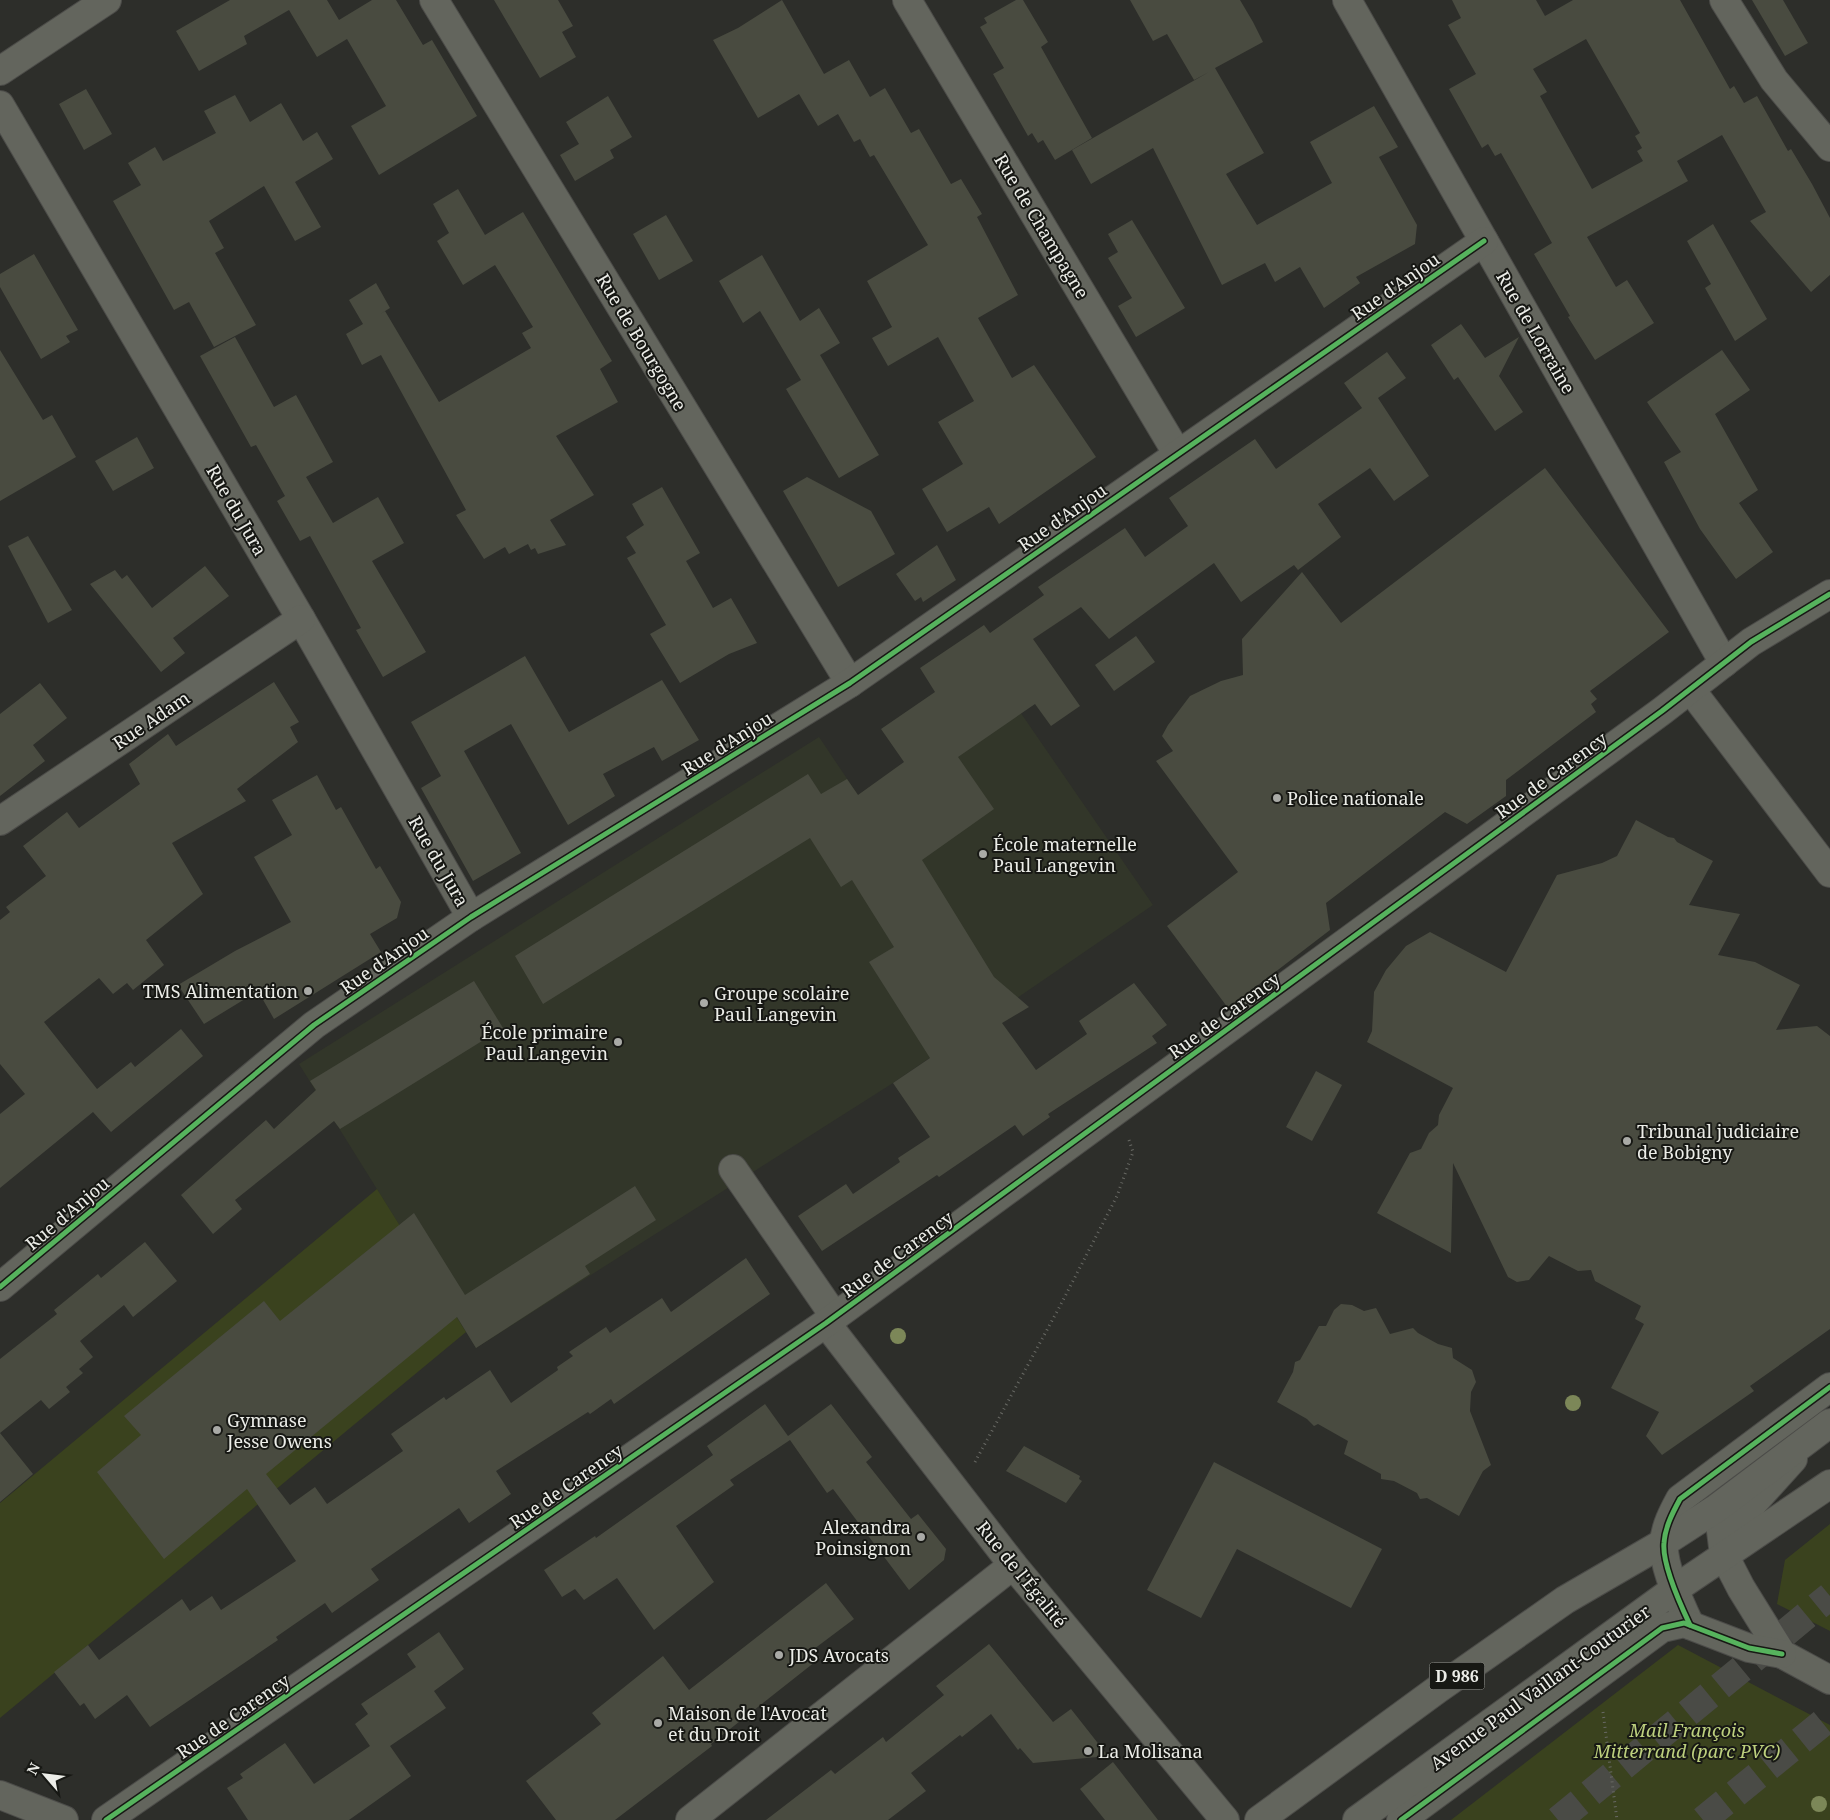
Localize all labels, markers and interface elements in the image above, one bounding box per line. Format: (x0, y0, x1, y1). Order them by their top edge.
street label: Rue de Champagne (989, 149, 1095, 303)
street label: Rue d'Anjou (1346, 246, 1444, 325)
street label: Rue de Lorraine (1491, 266, 1581, 398)
street label: Rue de Bourgogne (592, 269, 692, 415)
street label: Rue du Jura (201, 460, 273, 560)
street label: Rue d'Anjou (1013, 477, 1111, 556)
street label: Rue Adam (108, 685, 194, 755)
street label: Rue d'Anjou (677, 705, 777, 780)
street label: Rue de Carency (1490, 726, 1612, 824)
place label: Police nationale (1287, 786, 1424, 810)
marker: Police nationale (1271, 792, 1283, 804)
street label: Rue du Jura (403, 811, 475, 911)
place label: École maternelle Paul Langevin (993, 832, 1137, 877)
marker: École maternelle Paul Langevin (977, 848, 989, 860)
street label: Rue d'Anjou (335, 920, 433, 999)
street label: Rue de Carency (1163, 966, 1285, 1064)
place label: TMS Alimentation (143, 979, 298, 1003)
place label: Groupe scolaire Paul Langevin (714, 981, 849, 1026)
marker: TMS Alimentation (302, 985, 314, 997)
marker: Groupe scolaire Paul Langevin (698, 997, 710, 1009)
place label: École primaire Paul Langevin (481, 1020, 608, 1065)
marker: École primaire Paul Langevin (612, 1036, 624, 1048)
place label: Tribunal judiciaire de Bobigny (1637, 1119, 1799, 1164)
marker: Tribunal judiciaire de Bobigny (1621, 1135, 1633, 1147)
street label: Rue d'Anjou (20, 1170, 114, 1255)
street label: Rue de Carency (836, 1205, 958, 1303)
place label: Gymnase Jesse Owens (226, 1408, 332, 1453)
marker: Gymnase Jesse Owens (211, 1424, 223, 1436)
street label: Rue de Carency (505, 1438, 628, 1534)
place label: Alexandra Poinsignon (815, 1515, 911, 1560)
street label: Rue de l'Égalité (972, 1516, 1072, 1632)
marker: Alexandra Poinsignon (915, 1531, 927, 1543)
street label: Avenue Paul Vaillant-Couturier (1425, 1599, 1655, 1775)
place label: JDS Avocats (788, 1643, 889, 1667)
marker: JDS Avocats (773, 1649, 785, 1661)
road number: D 986 (1430, 1662, 1484, 1690)
street label: Rue de Carency (172, 1668, 295, 1764)
place label: Maison de l'Avocat et du Droit (668, 1701, 827, 1746)
marker: Maison de l'Avocat et du Droit (652, 1717, 664, 1729)
park label: Mail François Mitterrand (parc PVC) (1593, 1718, 1780, 1763)
place label: La Molisana (1098, 1739, 1203, 1763)
marker: La Molisana (1082, 1745, 1094, 1757)
north arrow (20, 1750, 70, 1800)
text: N (22, 1759, 44, 1778)

